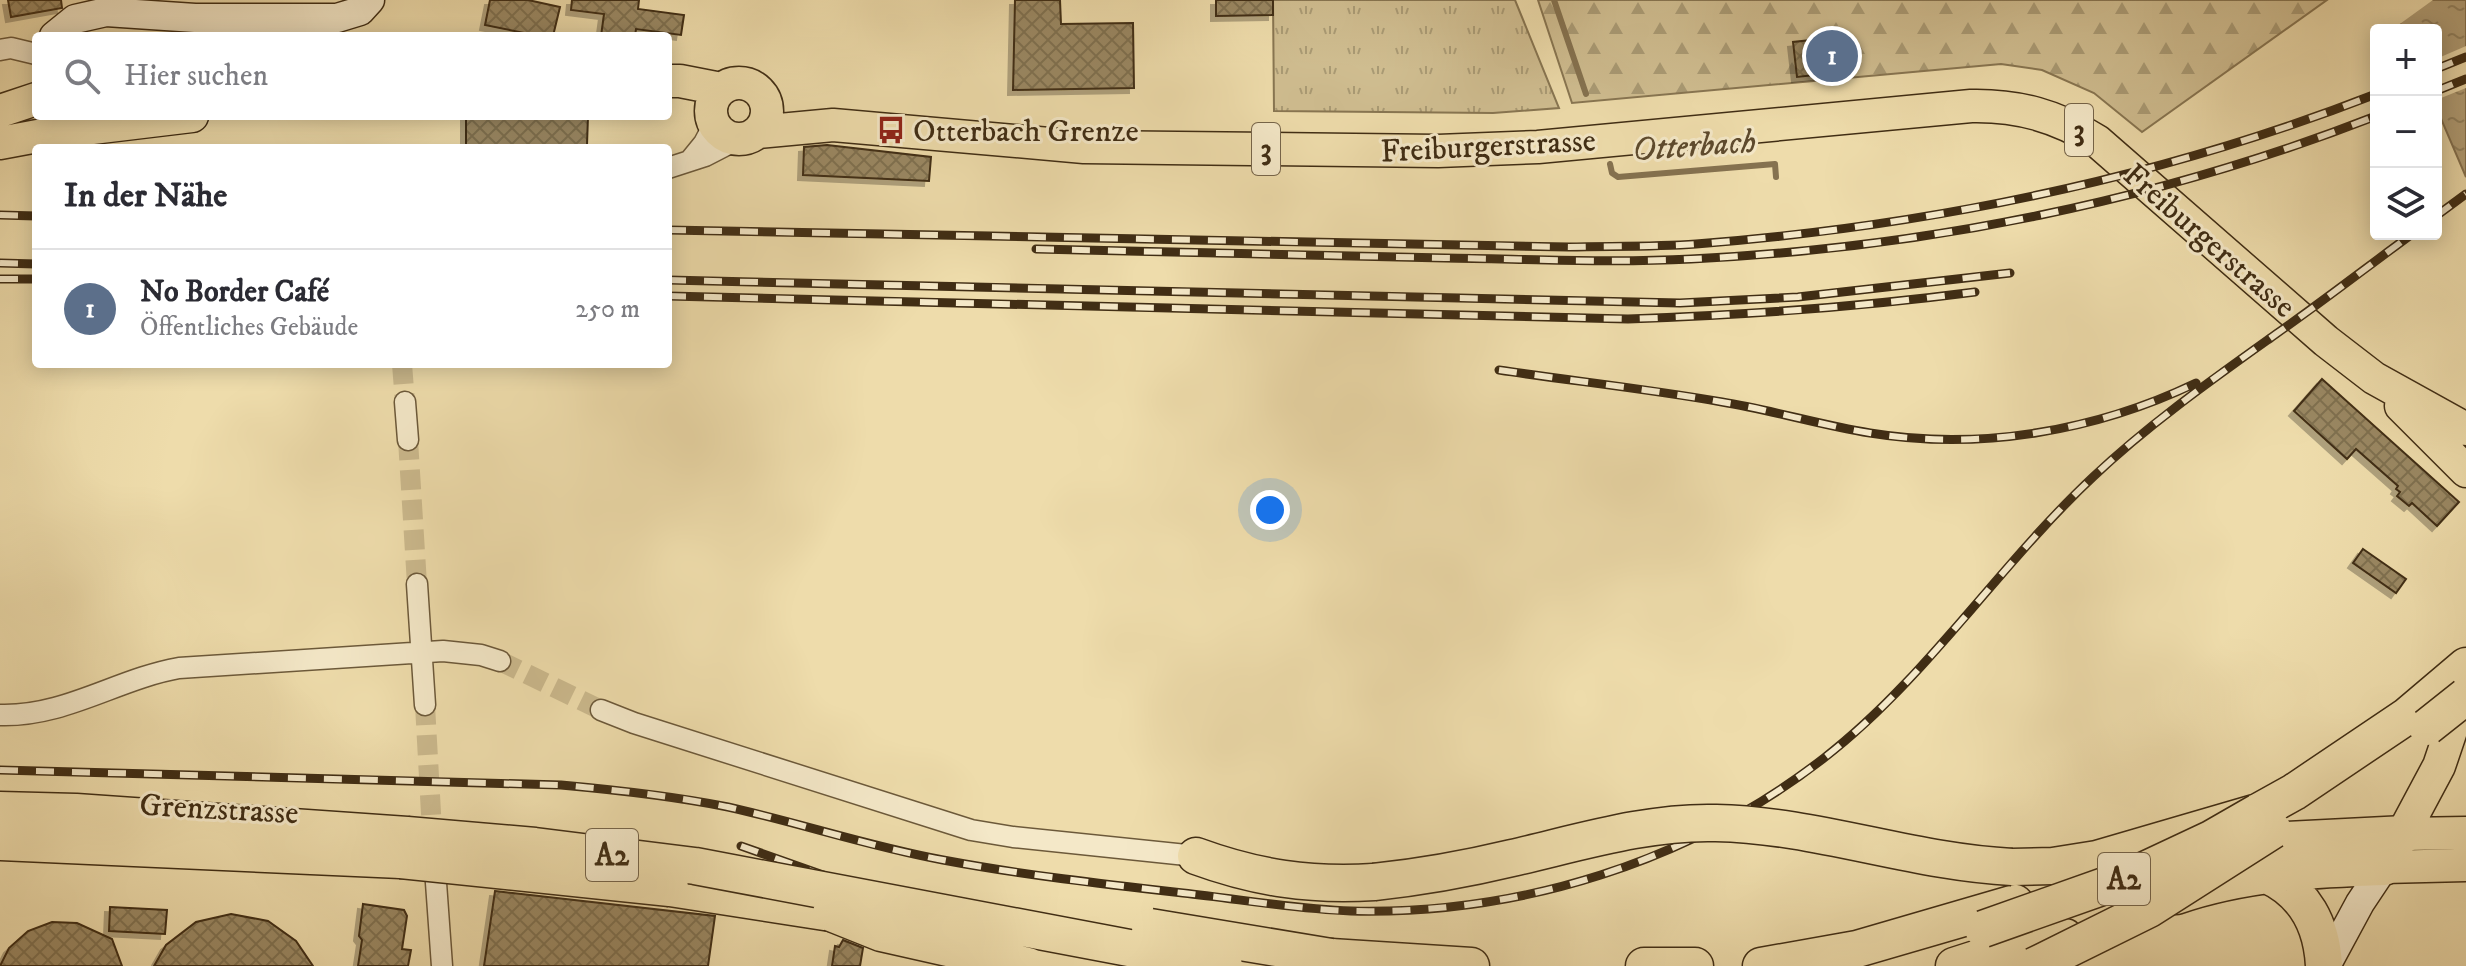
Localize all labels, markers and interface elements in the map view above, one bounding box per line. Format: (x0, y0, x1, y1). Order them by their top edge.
map controls (2370, 24, 2442, 240)
button: + (2370, 24, 2442, 96)
pin: 1 (1806, 26, 1858, 86)
search box (32, 32, 672, 120)
icon: search (60, 54, 104, 98)
text: Hier suchen (124, 58, 268, 95)
button: − (2370, 96, 2442, 168)
road number: 3 (2065, 104, 2093, 156)
place label: Otterbach Grenze (913, 112, 1139, 152)
bus stop icon: Otterbach Grenze (876, 115, 906, 145)
street label: Freiburgerstrasse (1379, 121, 1597, 173)
water label: Otterbach (1631, 121, 1757, 171)
road number: 3 (1252, 123, 1280, 175)
street label: Freiburgerstrasse (2114, 156, 2303, 327)
button: layers (2370, 168, 2442, 240)
text: In der Nähe (64, 175, 227, 217)
text: No Border Café (140, 274, 329, 311)
text: 1 (85, 293, 95, 326)
text: 250 m (575, 293, 640, 326)
text: Öffentliches Gebäude (140, 311, 358, 344)
your location (1250, 490, 1290, 530)
street label: Grenzstrasse (138, 786, 299, 834)
road number: A2 (586, 829, 638, 881)
road number: A2 (2098, 853, 2150, 905)

